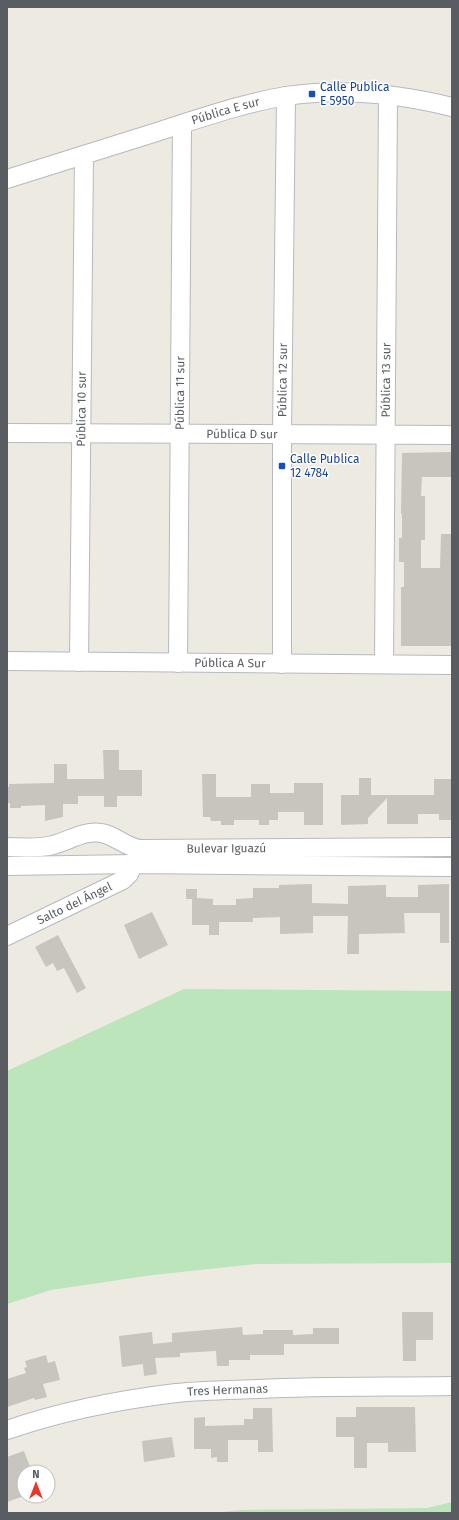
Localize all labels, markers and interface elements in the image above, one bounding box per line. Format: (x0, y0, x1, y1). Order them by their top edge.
place label: Calle Publica E 5950 (320, 80, 390, 108)
marker: Calle Publica E 5950 (307, 89, 317, 99)
street label: Pública E sur (190, 95, 261, 127)
street label: Pública 12 sur (275, 342, 290, 417)
street label: Pública 13 sur (379, 342, 393, 417)
street label: Pública 11 sur (173, 356, 187, 430)
street label: Pública 10 sur (74, 371, 89, 447)
street label: Pública D sur (206, 427, 278, 441)
place label: Calle Publica 12 4784 (290, 452, 360, 480)
marker: Calle Publica 12 4784 (277, 461, 287, 471)
street label: Pública A Sur (194, 656, 266, 670)
street label: Bulevar Iguazú (187, 841, 266, 856)
street label: Salto del Ángel (35, 879, 115, 927)
street label: Tres Hermanas (187, 1382, 269, 1399)
north arrow (16, 1464, 56, 1504)
text: N (32, 1468, 40, 1481)

